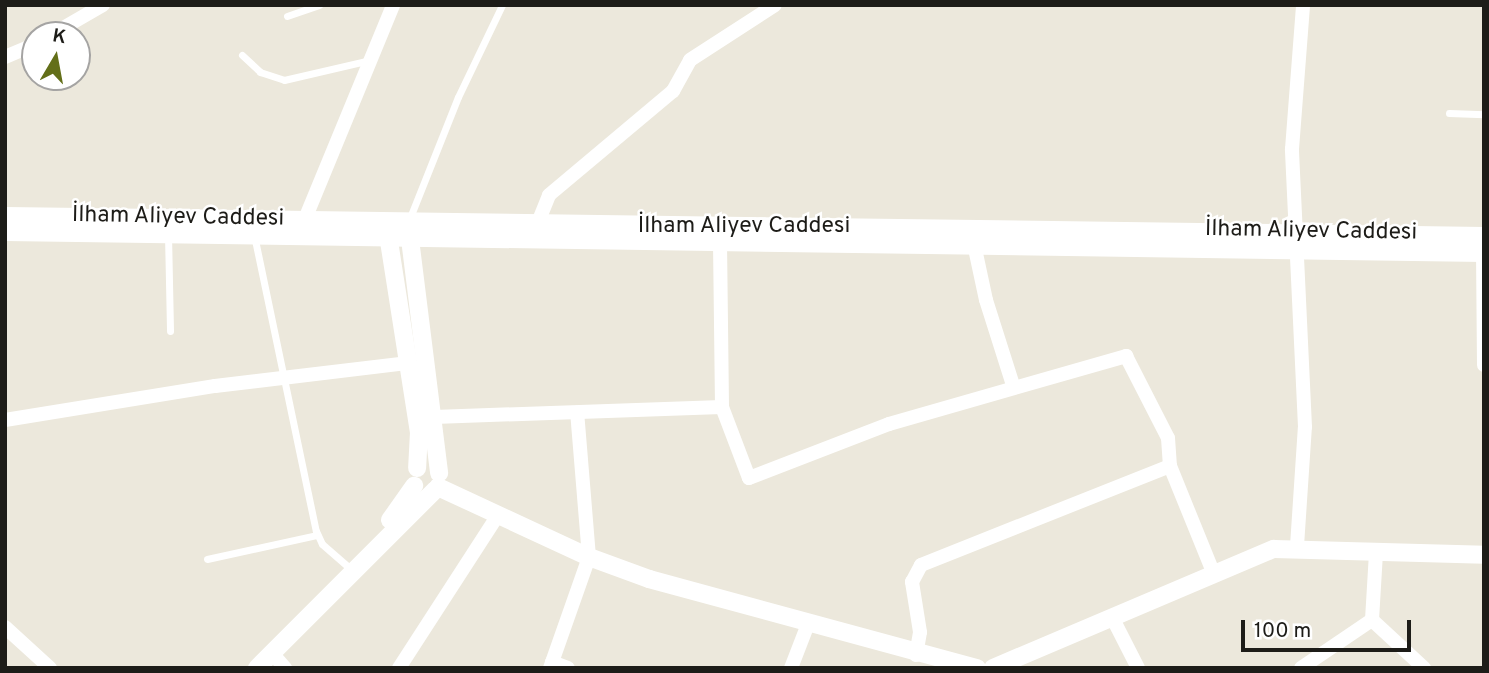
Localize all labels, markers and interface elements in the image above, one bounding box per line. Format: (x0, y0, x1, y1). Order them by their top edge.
north arrow (21, 21, 91, 91)
text: K (51, 24, 68, 50)
street label: İlham Aliyev Caddesi (71, 202, 285, 234)
street label: İlham Aliyev Caddesi (637, 213, 851, 241)
street label: İlham Aliyev Caddesi (1204, 216, 1418, 248)
scale bar (1244, 606, 1414, 650)
text: 100 m (1254, 618, 1311, 645)

